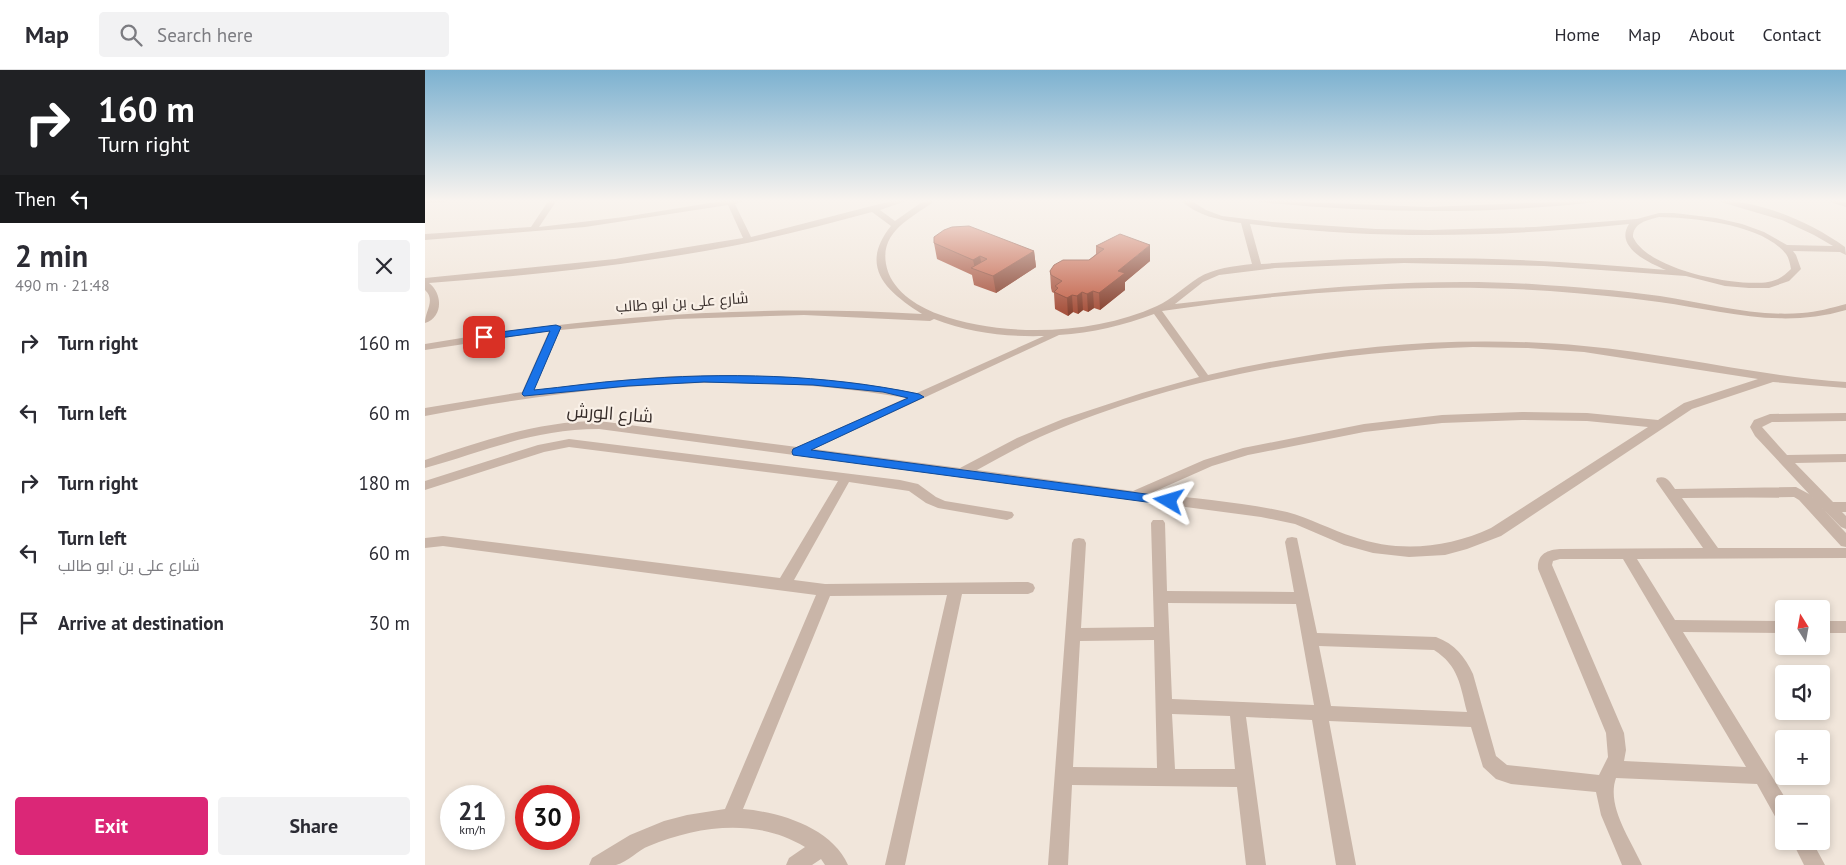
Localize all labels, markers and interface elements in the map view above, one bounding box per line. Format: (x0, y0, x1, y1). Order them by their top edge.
search box (99, 12, 449, 57)
text: Map (25, 19, 69, 50)
icon: search (117, 21, 145, 49)
text: Search here (157, 23, 253, 47)
text: Home (1554, 23, 1600, 46)
text: Map (1628, 23, 1661, 46)
text: About (1689, 23, 1735, 46)
text: Contact (1763, 23, 1821, 46)
text: 160 m (98, 86, 195, 132)
icon: right (15, 90, 80, 155)
text: Turn right (98, 130, 190, 158)
icon: left (66, 185, 94, 213)
text: Then (15, 187, 56, 211)
text: 2 min (15, 236, 88, 275)
button: close (358, 240, 410, 292)
text: 490 m · 21:48 (15, 275, 110, 295)
street label: شارع على بن ابو طالب (615, 288, 749, 318)
pin (463, 316, 505, 358)
icon: arrive (470, 323, 498, 351)
icon: right (15, 329, 43, 357)
text: Turn right (58, 331, 138, 355)
text: 160 m (358, 331, 410, 355)
icon: left (15, 399, 43, 427)
street label: شارع الورش (566, 399, 654, 428)
text: Turn left (58, 401, 127, 425)
text: 60 m (369, 401, 410, 425)
icon: right (15, 469, 43, 497)
text: Turn right (58, 471, 138, 495)
text: 180 m (358, 471, 410, 495)
position arrow (1142, 474, 1194, 526)
text: Turn left (58, 526, 127, 550)
icon: left (15, 539, 43, 567)
text: 60 m (369, 541, 410, 565)
text: شارع على بن ابو طالب (58, 555, 200, 575)
north arrow (1775, 600, 1830, 655)
map controls (1775, 600, 1830, 850)
icon: arrive (15, 609, 43, 637)
text: Arrive at destination (58, 611, 224, 635)
text: 30 m (369, 611, 410, 635)
button: sound (1775, 665, 1830, 720)
button: + (1775, 730, 1830, 785)
speed limit sign: 30 (515, 785, 580, 850)
text: 21 (458, 795, 487, 827)
button: − (1775, 795, 1830, 850)
button: Exit (15, 797, 208, 855)
button: Share (218, 797, 410, 855)
text: km/h (459, 822, 486, 837)

